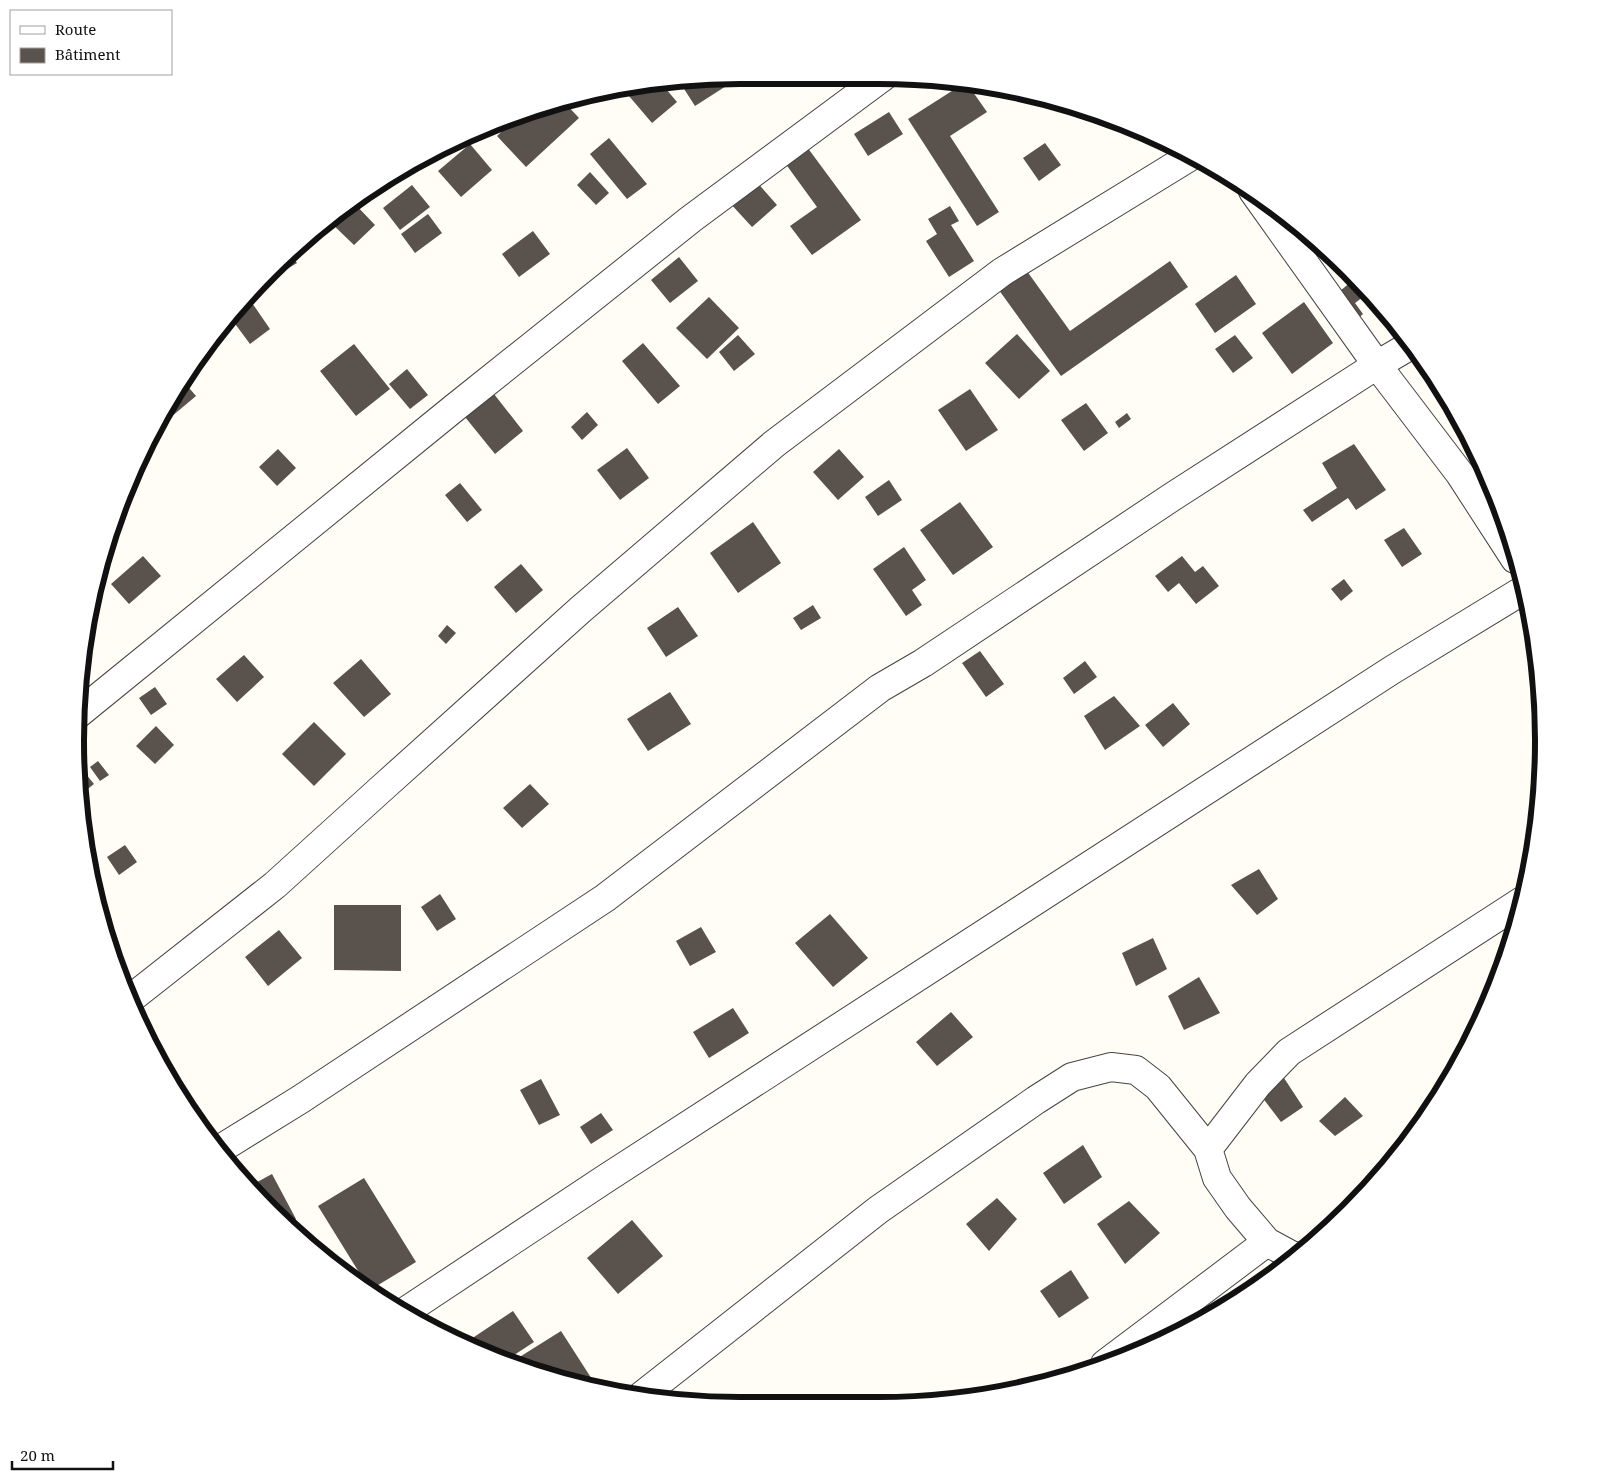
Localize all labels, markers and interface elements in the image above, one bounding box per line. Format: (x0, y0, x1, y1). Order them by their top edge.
legend (10, 10, 172, 75)
text: Route (55, 19, 96, 39)
text: Bâtiment (55, 44, 121, 64)
scale bar (12, 1438, 114, 1470)
text: 20 m (20, 1445, 55, 1465)

